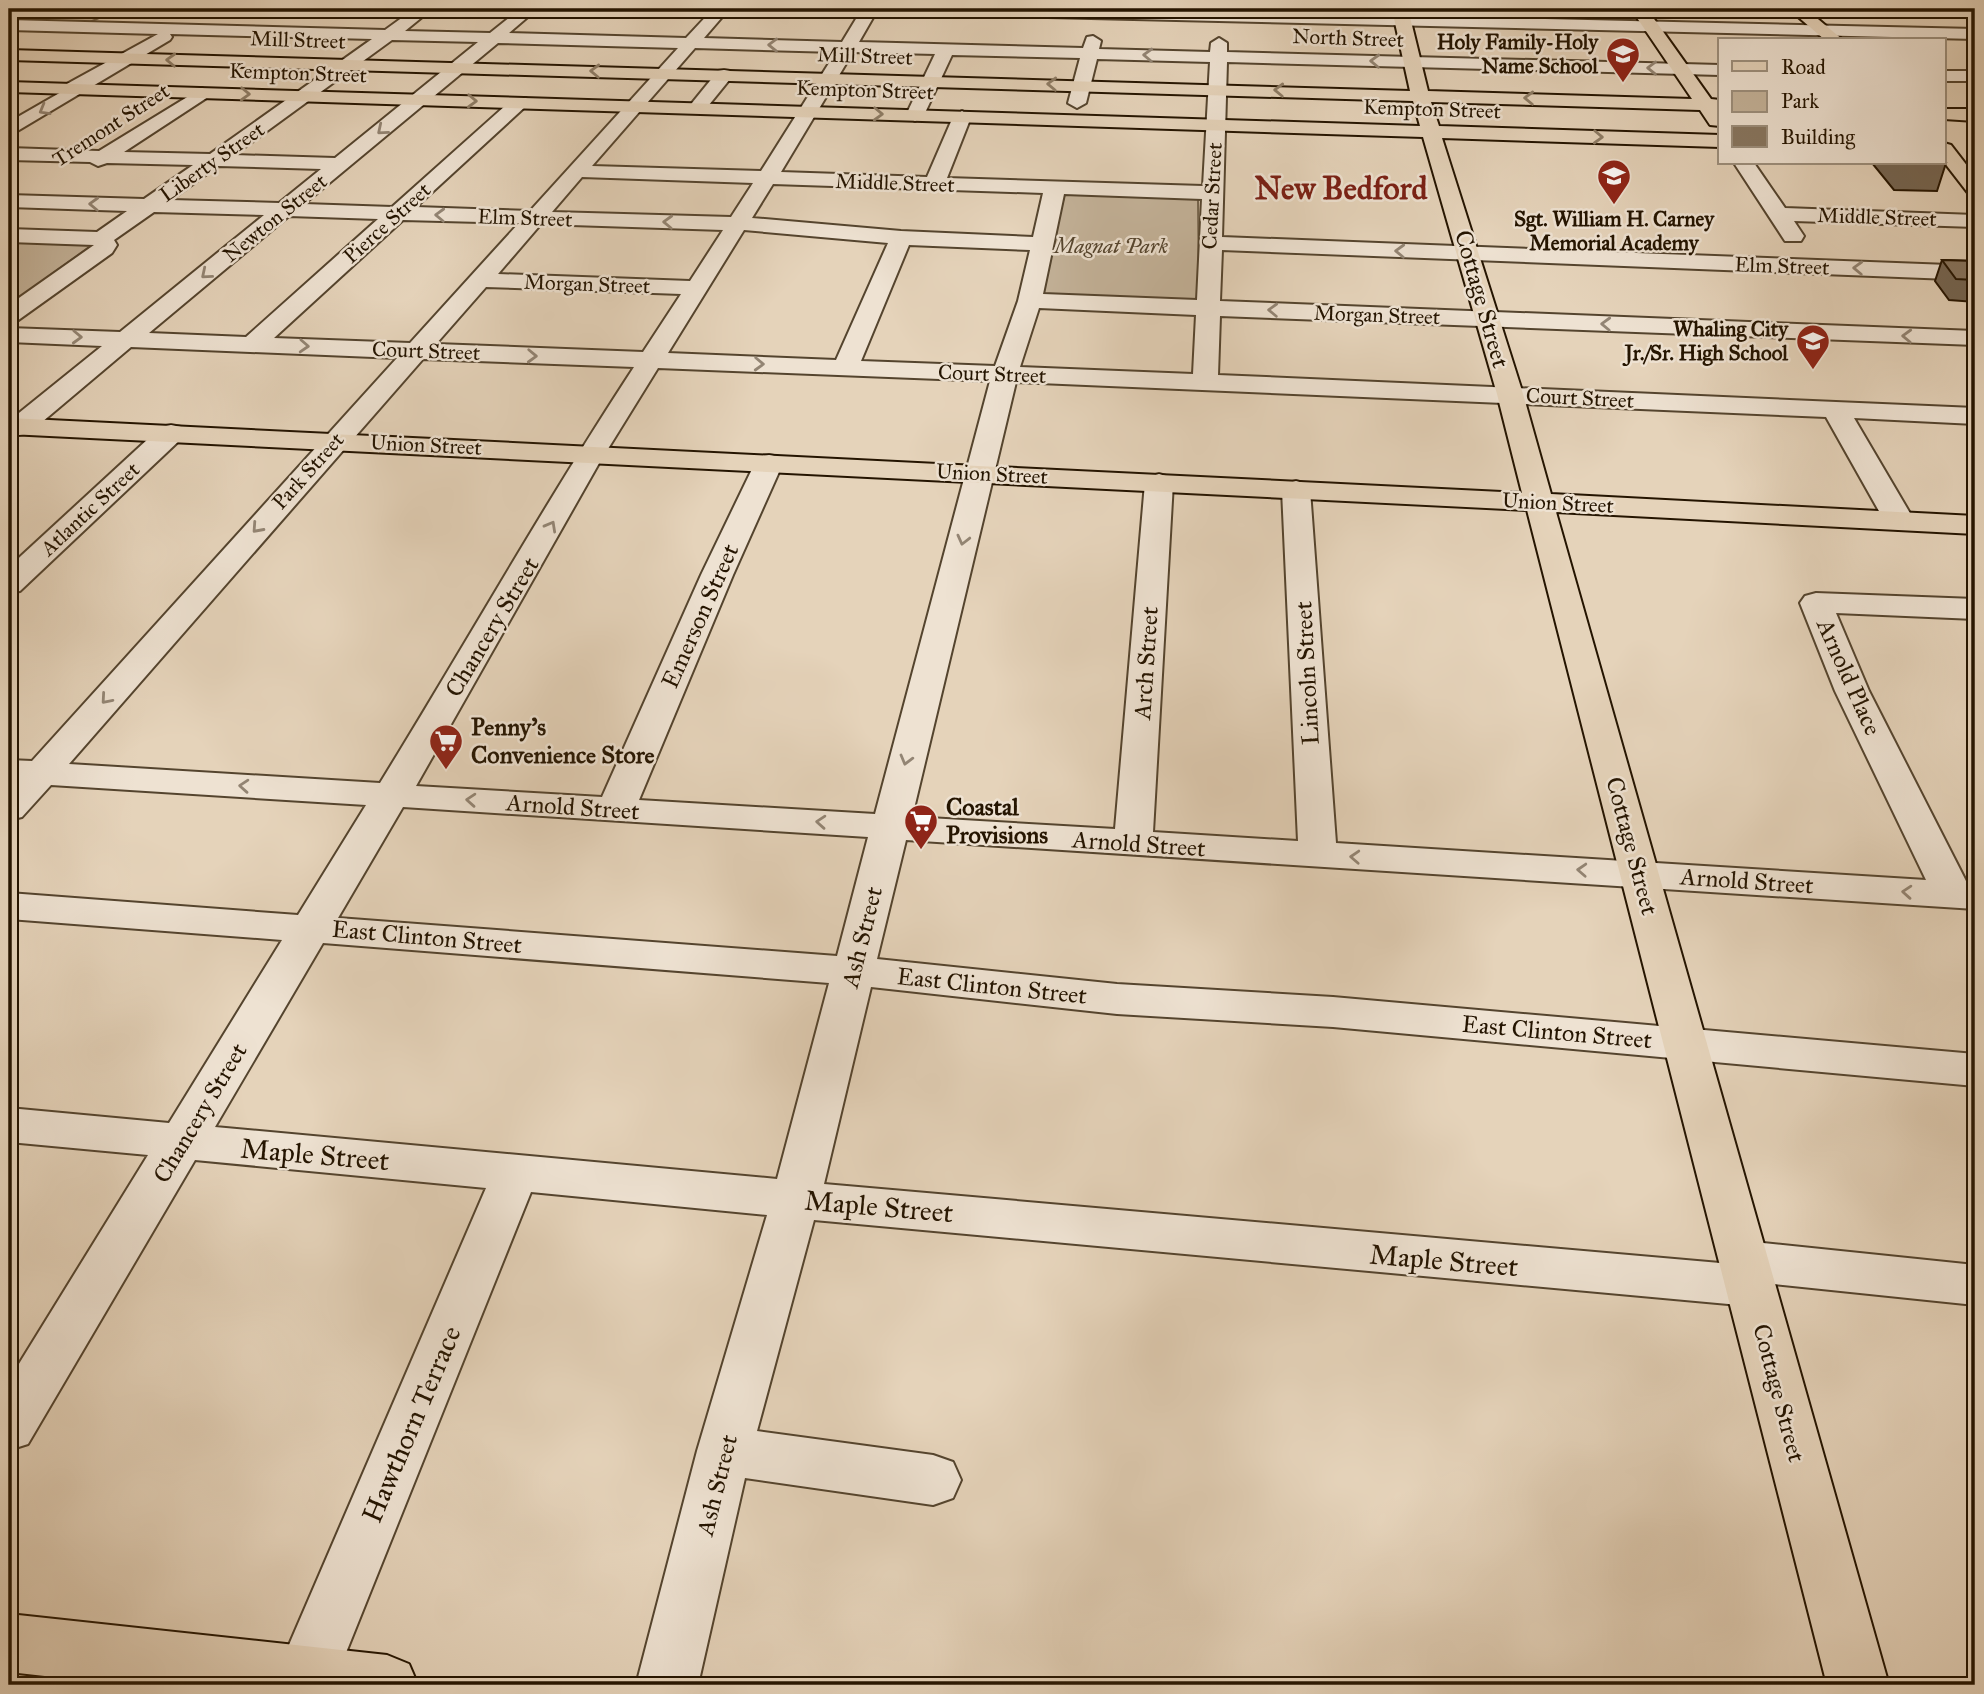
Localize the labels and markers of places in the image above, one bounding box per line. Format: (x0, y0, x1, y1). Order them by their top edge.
place label: Holy Family-Holy Name School (1437, 29, 1599, 79)
school or university icon: Holy Family-Holy Name School (1604, 35, 1642, 84)
school or university icon: Sgt. William H. Carney Memorial Academy (1595, 157, 1633, 206)
place label: Sgt. William H. Carney Memorial Academy (1514, 206, 1715, 256)
place label: Whaling City Jr./Sr. High School (1622, 316, 1789, 367)
school or university icon: Whaling City Jr./Sr. High School (1794, 322, 1832, 371)
place label: Penny's Convenience Store (471, 712, 655, 770)
supermarket icon: Penny's Convenience Store (427, 722, 465, 771)
place label: Coastal Provisions (946, 792, 1048, 850)
supermarket icon: Coastal Provisions (902, 802, 940, 851)

